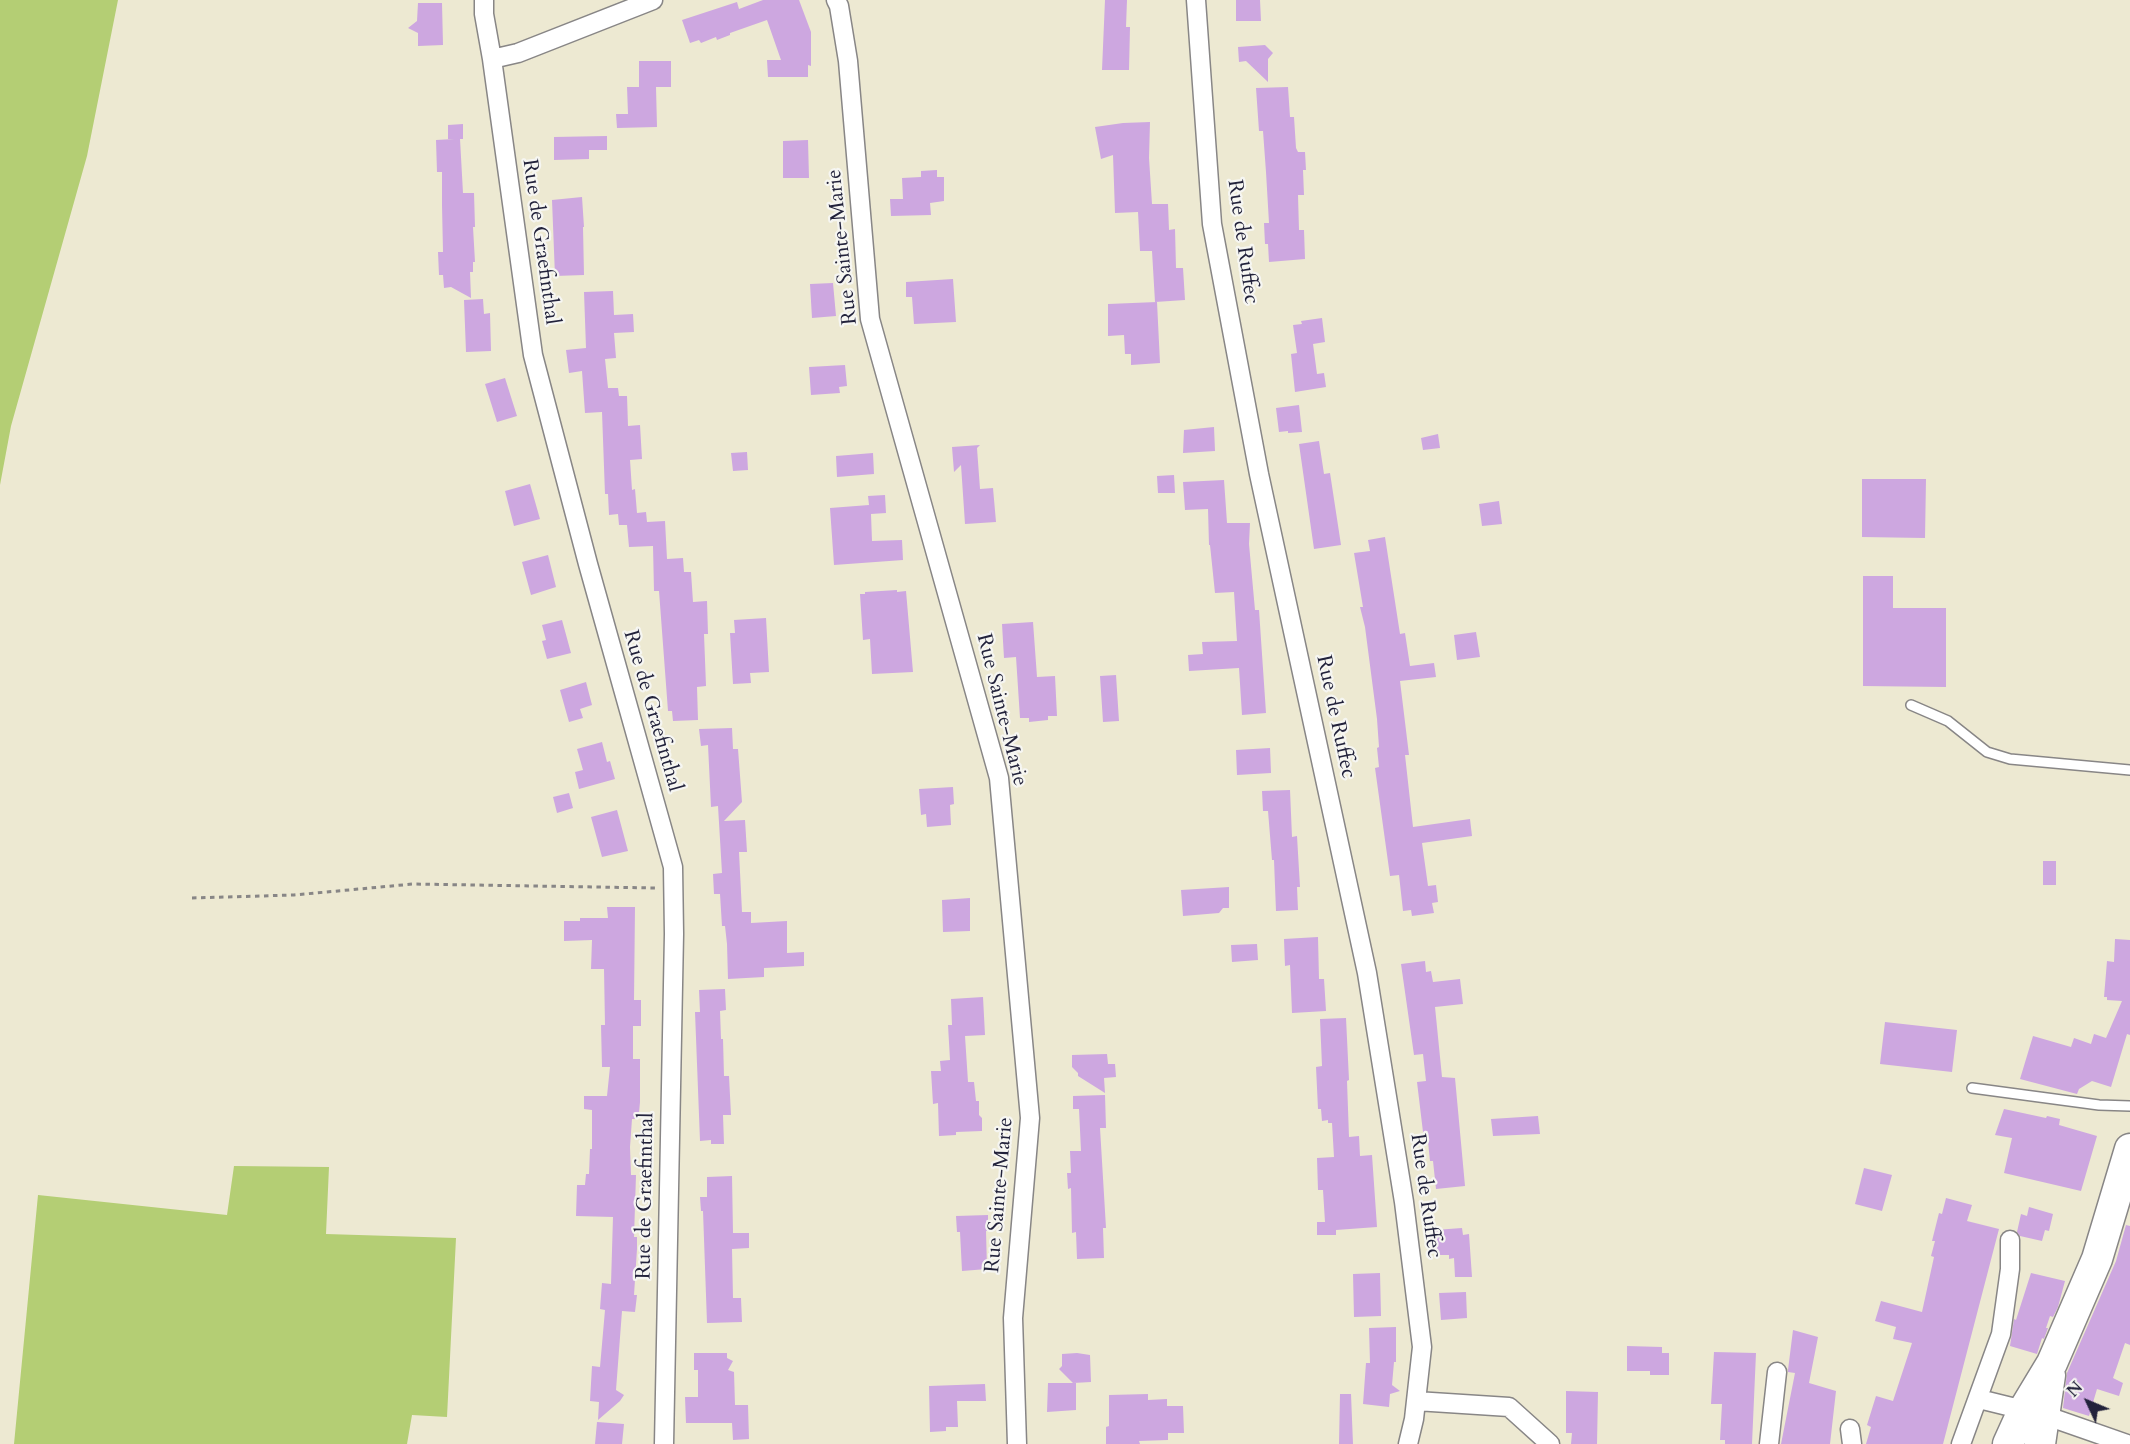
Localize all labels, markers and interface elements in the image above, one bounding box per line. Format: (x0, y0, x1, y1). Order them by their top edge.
street label: Rue de Graefinthal (516, 158, 564, 326)
street label: Rue Sainte-Marie (822, 168, 864, 326)
street label: Rue de Ruffec (1221, 178, 1263, 306)
street label: Rue de Graefinthal (617, 627, 687, 795)
street label: Rue Sainte-Marie (970, 631, 1032, 789)
street label: Rue de Ruffec (1310, 653, 1360, 781)
street label: Rue de Graefinthal (632, 1112, 660, 1280)
street label: Rue Sainte-Marie (981, 1116, 1019, 1274)
street label: Rue de Ruffec (1404, 1132, 1446, 1260)
north arrow (2058, 1372, 2118, 1432)
text: N (2062, 1377, 2088, 1402)

